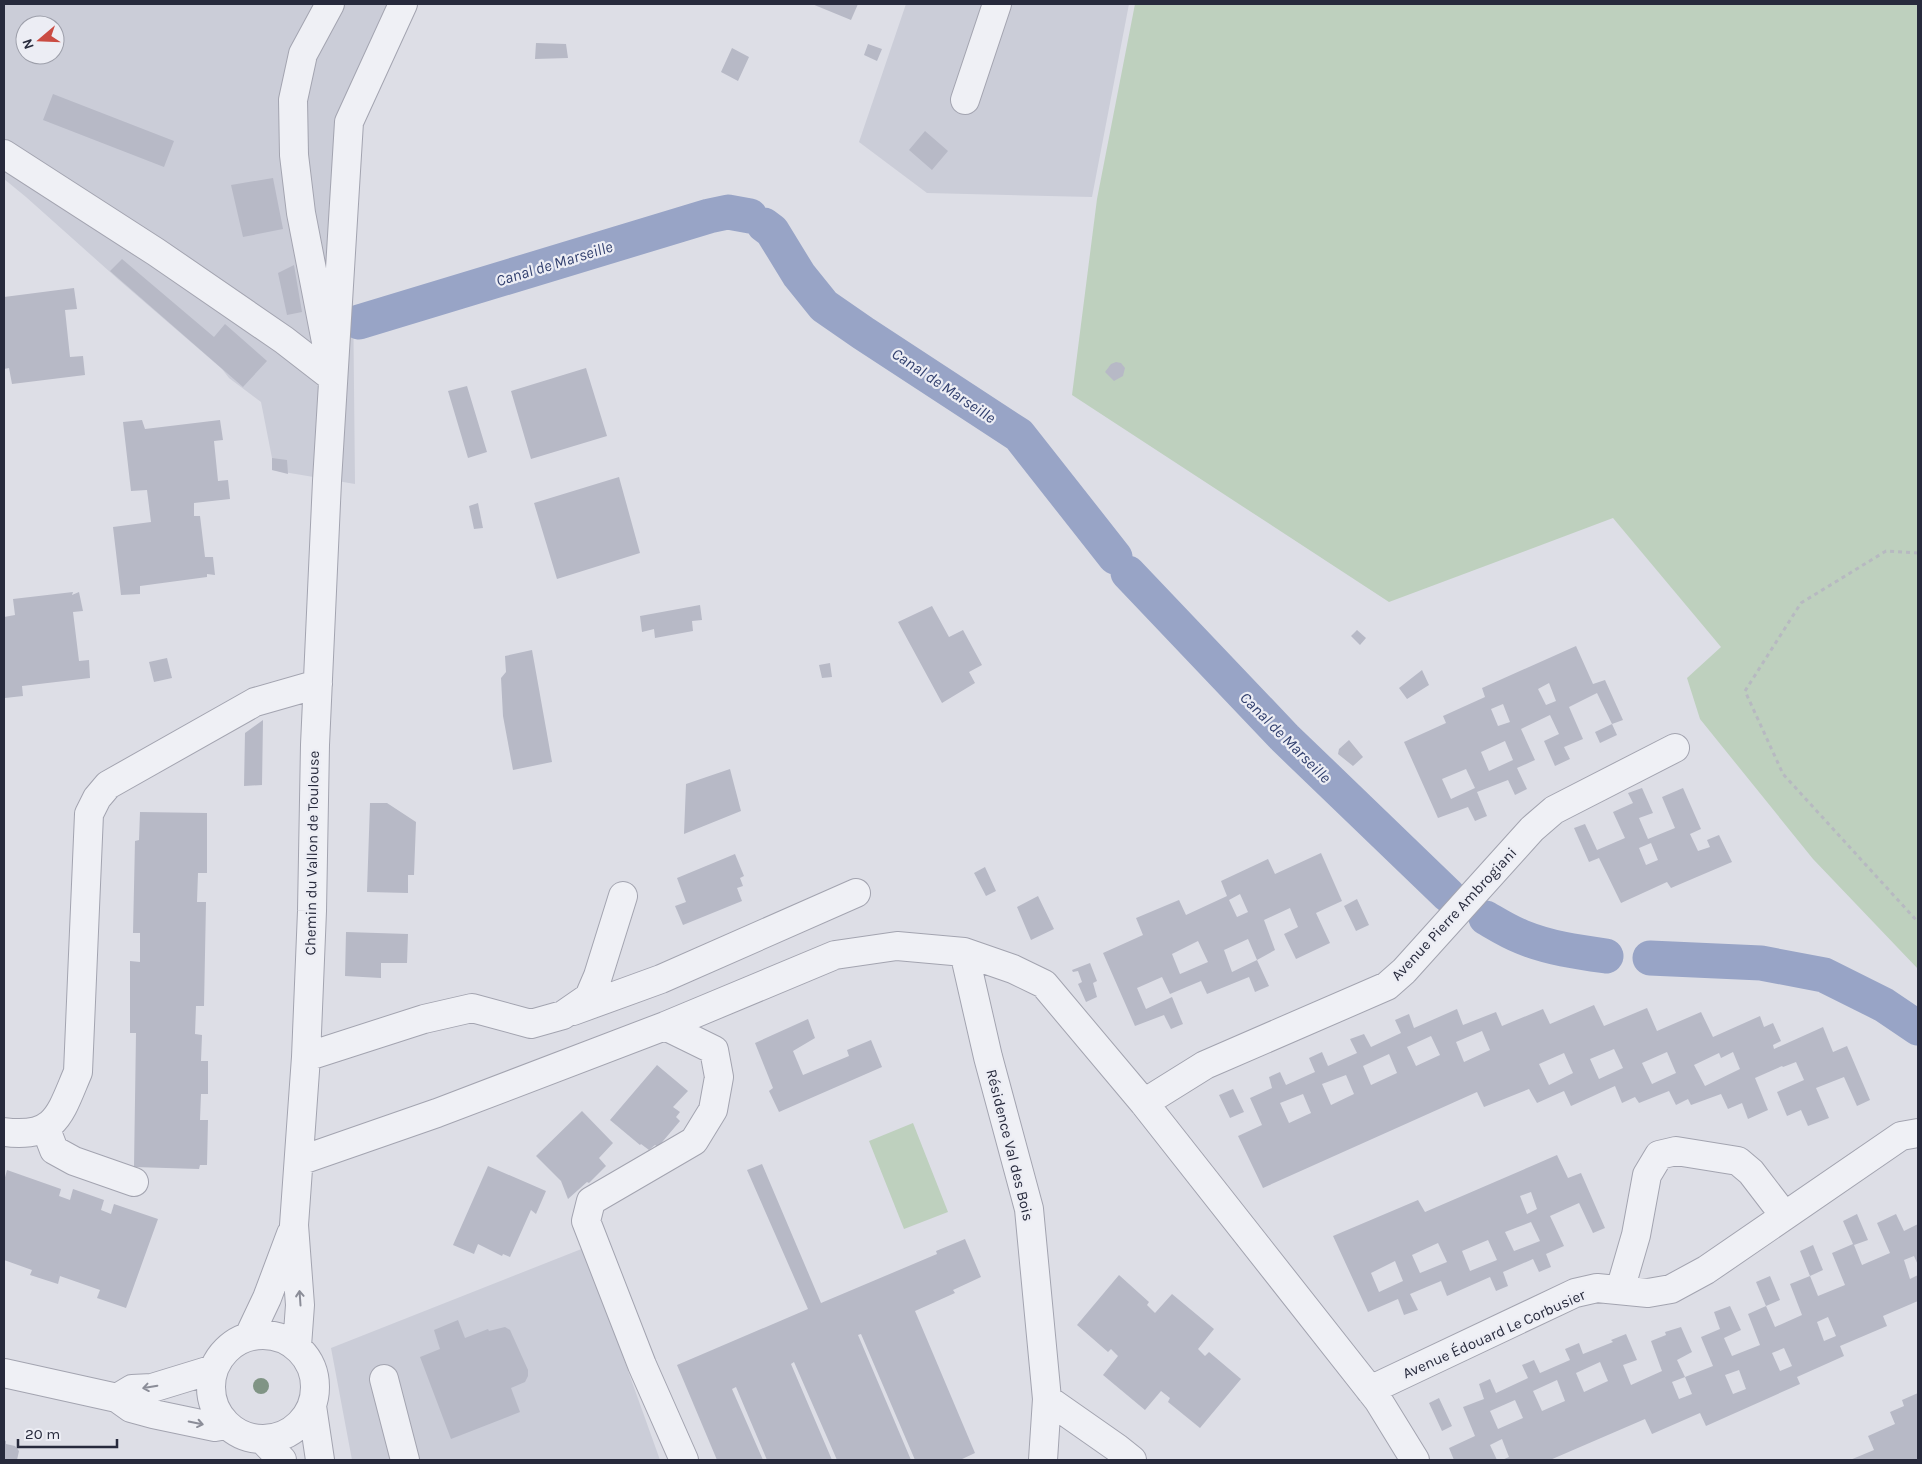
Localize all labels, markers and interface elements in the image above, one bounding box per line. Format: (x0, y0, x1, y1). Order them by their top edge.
north arrow (15, 15, 65, 65)
text: N (19, 37, 38, 52)
water label: Canal de Marseille (494, 237, 615, 290)
water label: Canal de Marseille (888, 344, 1000, 427)
water label: Canal de Marseille (1236, 688, 1336, 787)
street label: Chemin du Vallon de Toulouse (301, 750, 323, 956)
street label: Avenue Pierre Ambrogiani (1388, 844, 1520, 984)
street label: Résidence Val des Bois (982, 1067, 1038, 1223)
street label: Avenue Édouard Le Corbusier (1400, 1285, 1589, 1383)
one-way arrow (295, 1290, 304, 1306)
one-way arrow (143, 1383, 159, 1393)
scale bar (18, 1416, 116, 1448)
one-way arrow (187, 1418, 203, 1428)
text: 20 m (25, 1425, 60, 1443)

